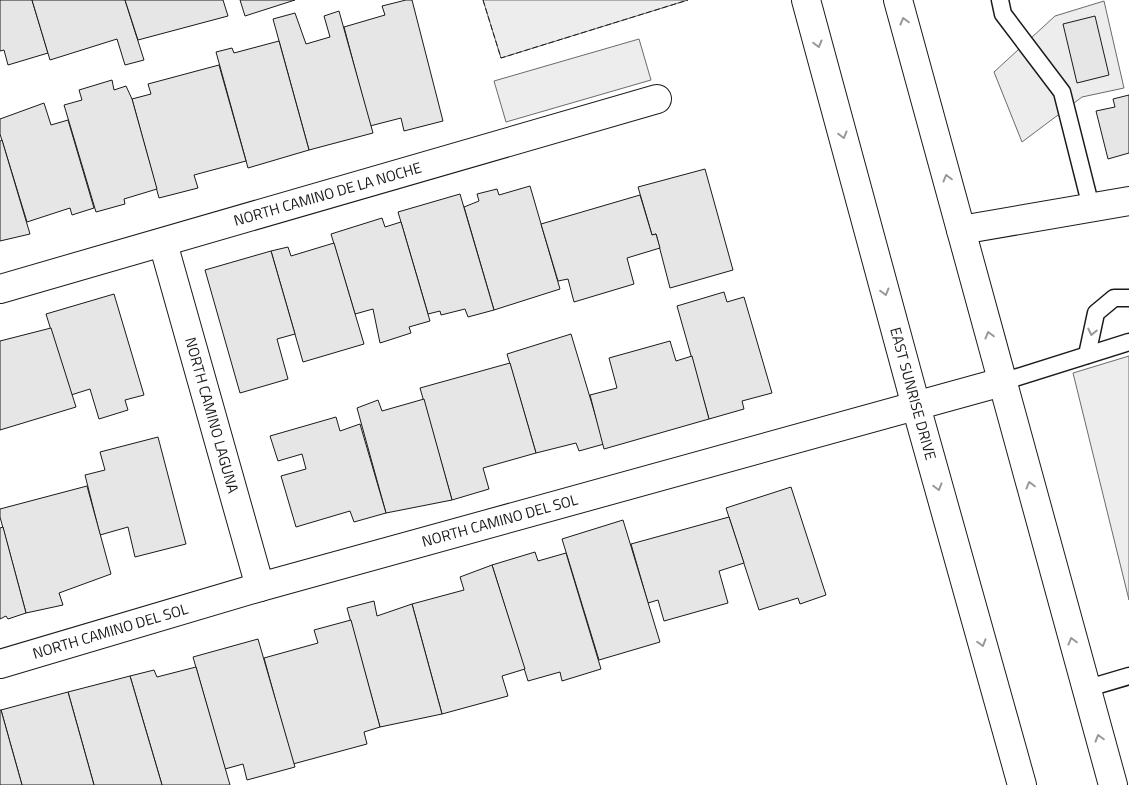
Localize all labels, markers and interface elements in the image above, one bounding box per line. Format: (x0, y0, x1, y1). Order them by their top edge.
one-way arrow (899, 17, 910, 26)
one-way arrow (812, 40, 823, 49)
one-way arrow (837, 131, 847, 139)
street label: NORTH CAMINO DE LA NOCHE (231, 156, 424, 232)
one-way arrow (942, 175, 952, 183)
one-way arrow (879, 288, 890, 297)
street label: EAST SUNRISE DRIVE (884, 325, 943, 463)
one-way arrow (1087, 328, 1098, 337)
one-way arrow (985, 331, 995, 339)
street label: NORTH CAMINO LAGUNA (179, 334, 245, 496)
one-way arrow (1025, 480, 1036, 489)
one-way arrow (933, 482, 943, 490)
street label: NORTH CAMINO DEL SOL (419, 488, 580, 553)
street label: NORTH CAMINO DEL SOL (30, 597, 191, 665)
one-way arrow (1068, 638, 1078, 646)
one-way arrow (977, 639, 987, 647)
one-way arrow (1095, 735, 1105, 743)

